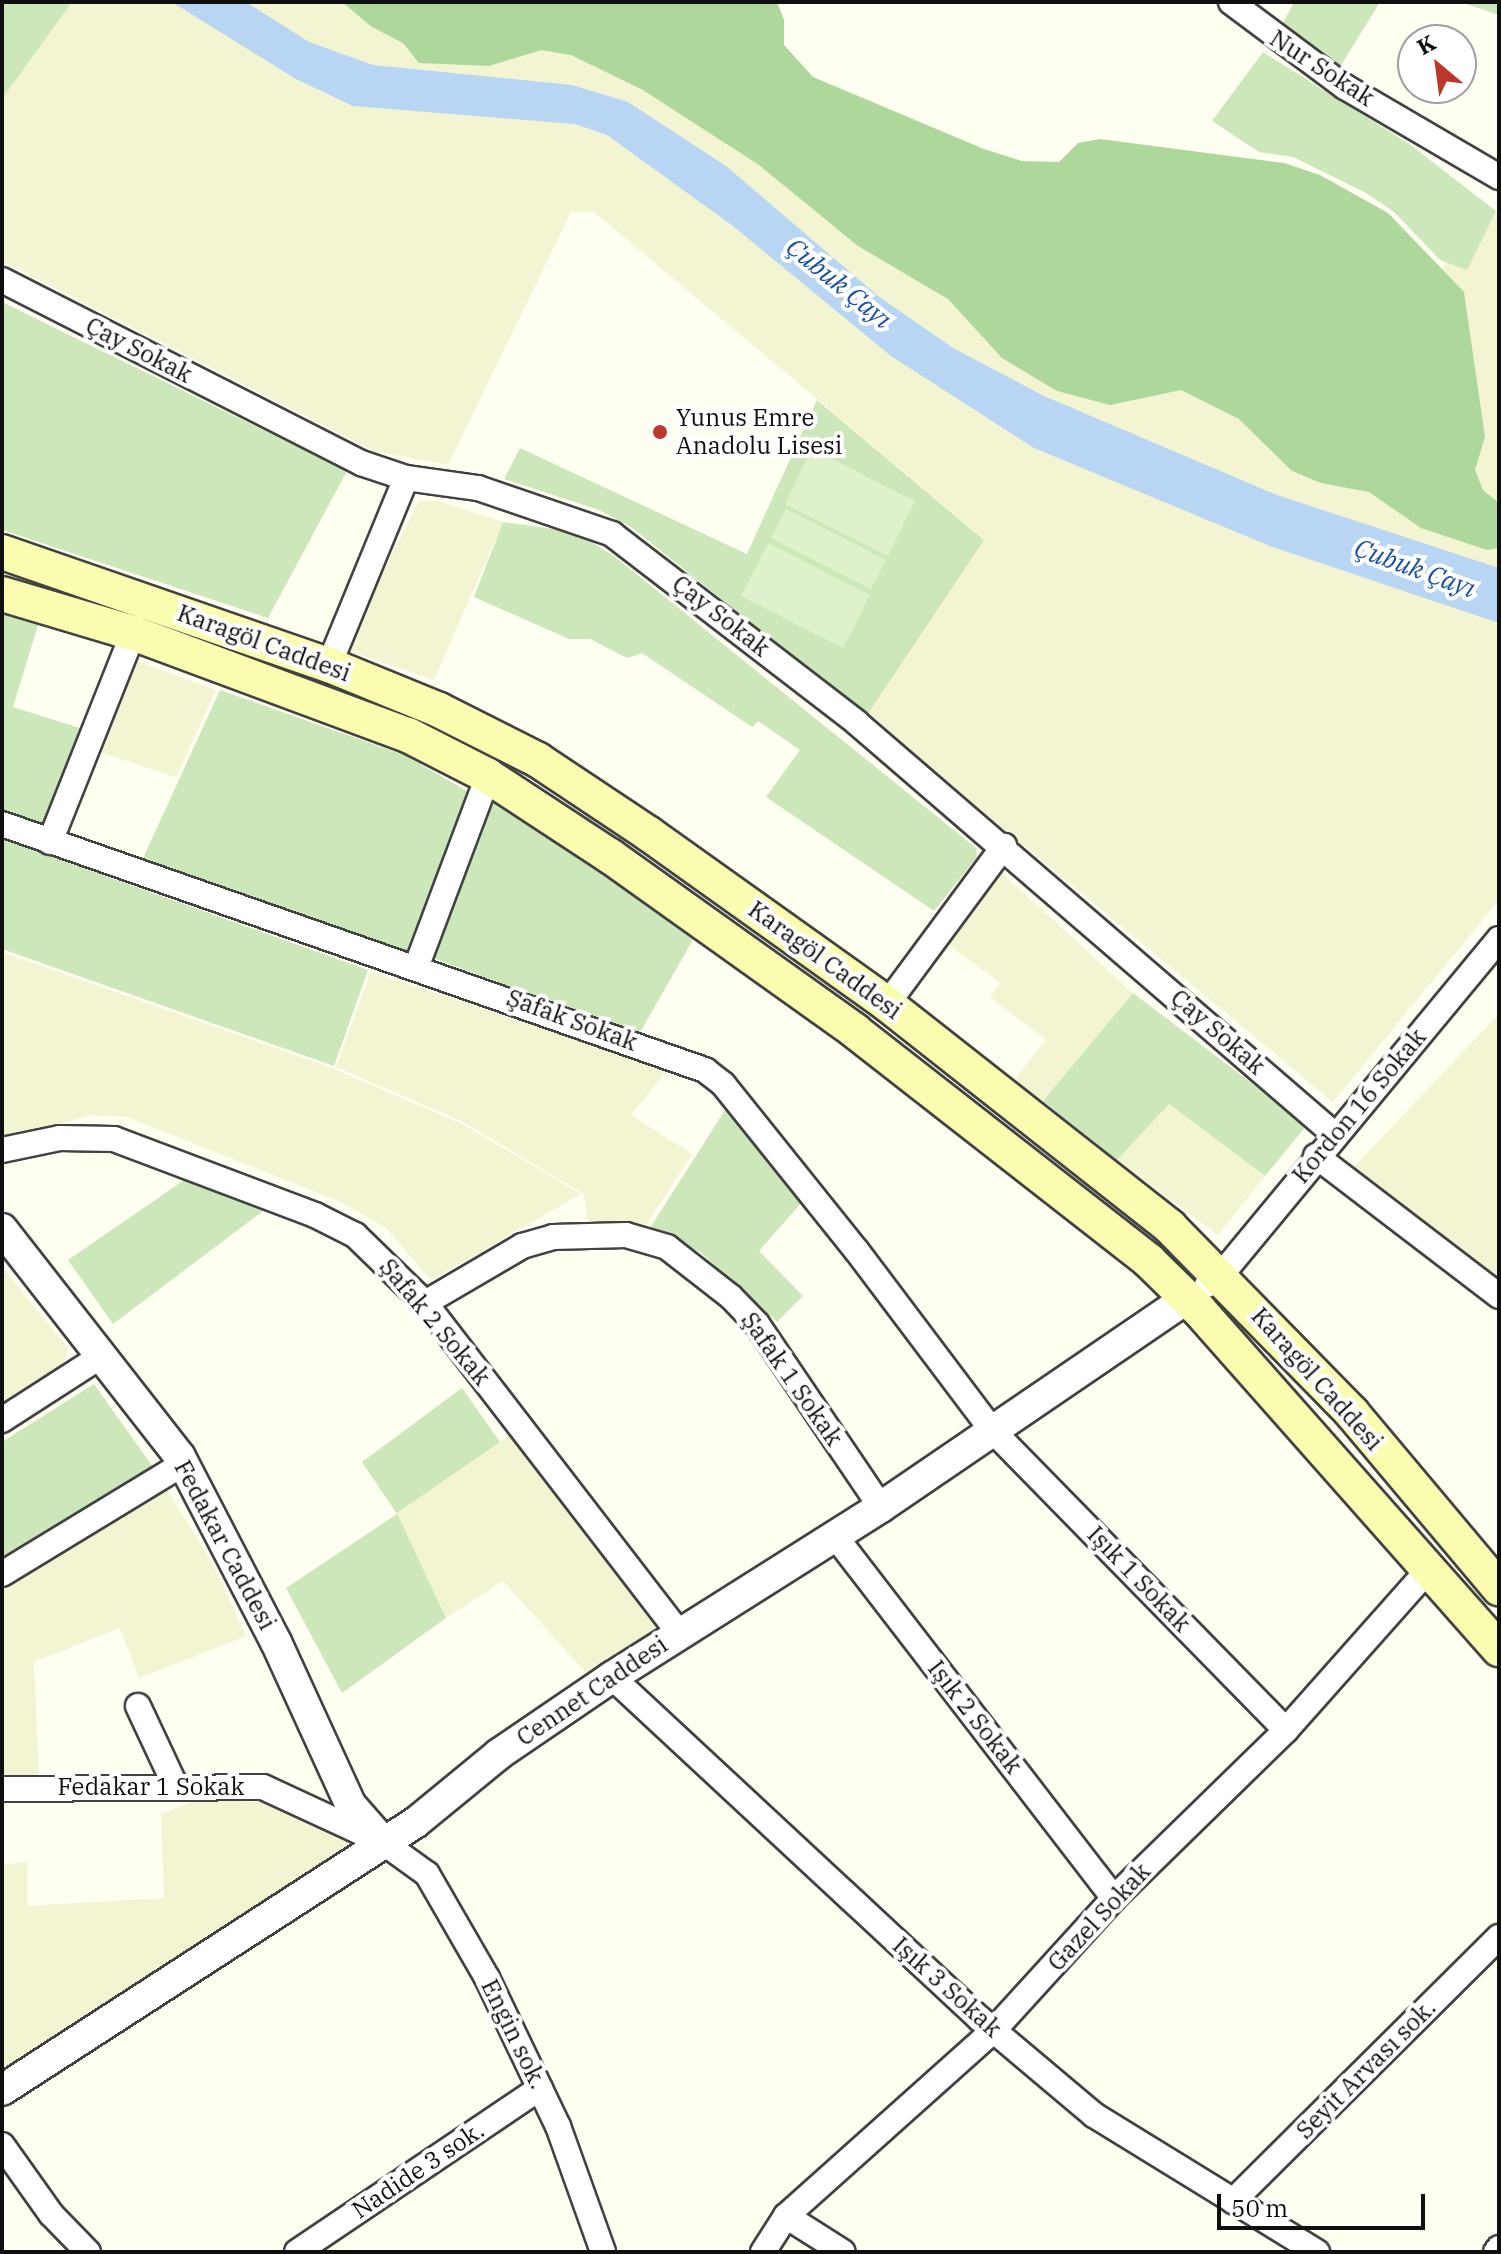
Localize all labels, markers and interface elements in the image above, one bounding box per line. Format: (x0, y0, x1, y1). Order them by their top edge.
street label: Nur Sokak (1264, 24, 1380, 112)
north arrow (1397, 24, 1477, 104)
text: K (1412, 28, 1441, 61)
water label: Çubuk Çayı (780, 231, 898, 335)
street label: Çay Sokak (81, 311, 197, 389)
place label: Yunus Emre Anadolu Lisesi (676, 404, 842, 460)
marker: Yunus Emre Anadolu Lisesi (651, 423, 669, 441)
water label: Çubuk Çayı (1350, 532, 1480, 604)
street label: Çay Sokak (667, 569, 775, 663)
street label: Karagöl Caddesi (173, 598, 355, 688)
street label: Karagöl Caddesi (743, 895, 907, 1025)
street label: Şafak Sokak (503, 983, 641, 1057)
street label: Çay Sokak (1165, 983, 1271, 1081)
street label: Kordon 16 Sokak (1286, 1023, 1432, 1189)
street label: Şafak 2 Sokak (374, 1253, 496, 1391)
street label: Karagöl Caddesi (1245, 1302, 1389, 1456)
street label: Şafak 1 Sokak (735, 1307, 849, 1451)
street label: Fedakar Caddesi (168, 1455, 282, 1635)
street label: Işık 1 Sokak (1081, 1520, 1197, 1638)
street label: Cennet Caddesi (511, 1630, 673, 1752)
street label: Işık 2 Sokak (922, 1655, 1028, 1779)
street label: Fedakar 1 Sokak (58, 1773, 244, 1801)
street label: Gazel Sokak (1042, 1857, 1156, 1977)
street label: Işık 3 Sokak (887, 1931, 1007, 2043)
street label: Engin sok. (475, 1974, 553, 2094)
street label: Seyit Arvası sok. (1290, 1993, 1442, 2145)
street label: Nadide 3 sok. (347, 2115, 489, 2225)
scale bar (1221, 2178, 1429, 2228)
text: 50 m (1231, 2192, 1288, 2224)

